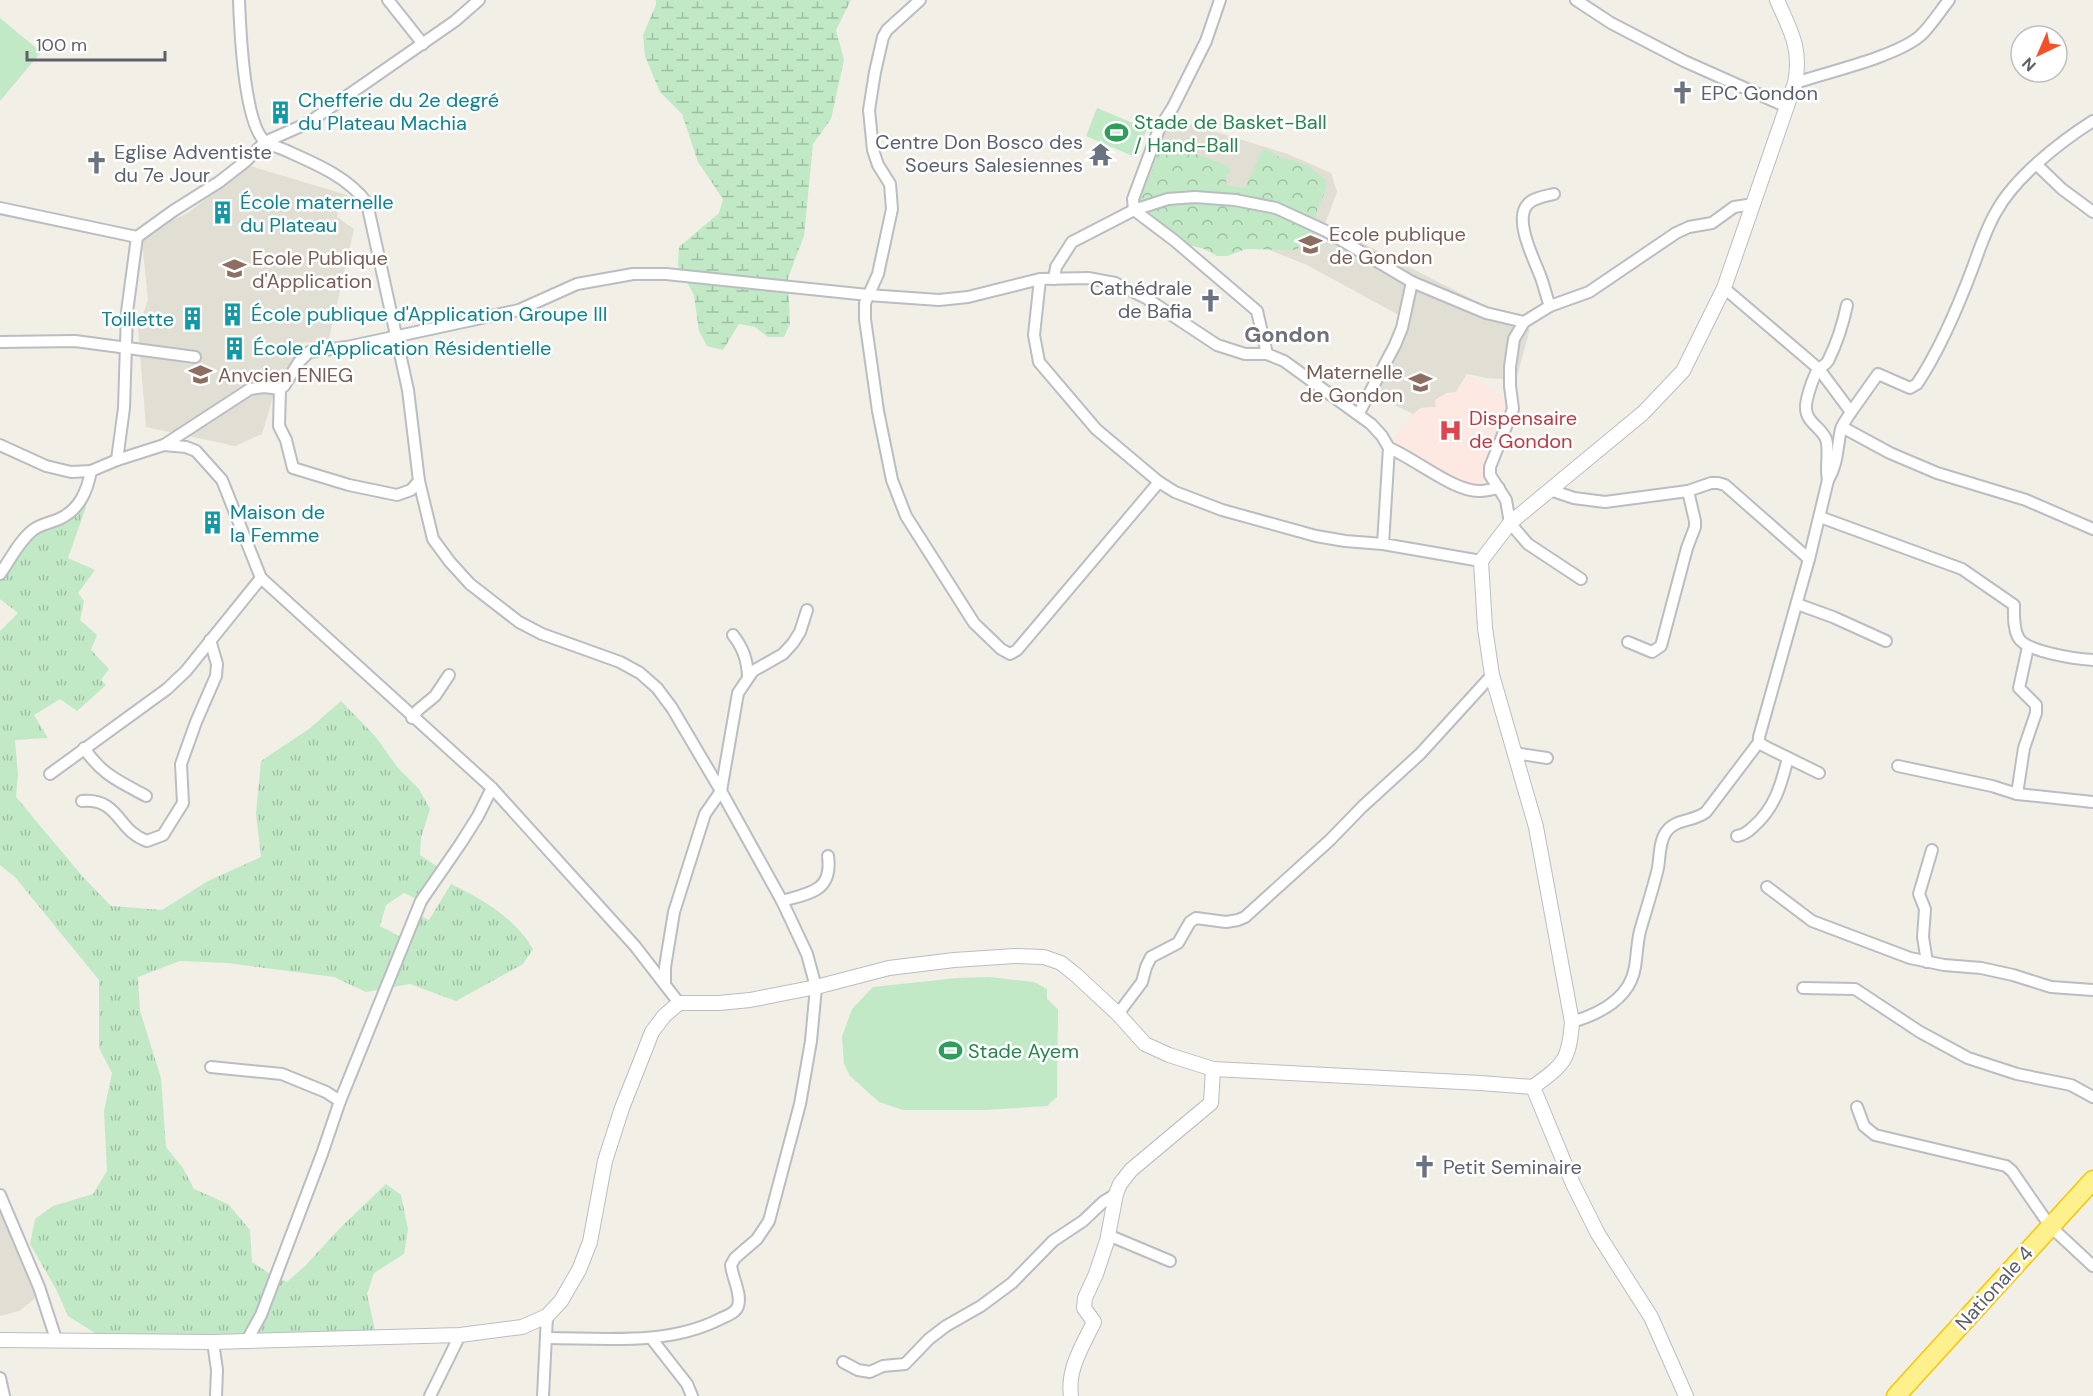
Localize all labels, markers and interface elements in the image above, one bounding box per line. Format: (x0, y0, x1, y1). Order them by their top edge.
scale bar (27, 24, 165, 62)
north arrow (2009, 24, 2069, 84)
text: 100 m (36, 33, 87, 57)
text: N (2017, 53, 2040, 76)
church icon: EPC Gondon (1670, 80, 1696, 106)
place label: EPC Gondon (1701, 80, 1818, 106)
place label: Chefferie du 2e degré du Plateau Machia (298, 87, 499, 136)
building icon: Chefferie du 2e degré du Plateau Machia (267, 99, 293, 125)
place label: Stade de Basket-Ball / Hand-Ball (1134, 109, 1327, 158)
sports icon: Stade de Basket-Ball / Hand-Ball (1103, 120, 1129, 146)
place label: Centre Don Bosco des Soeurs Salesiennes (875, 129, 1083, 178)
place label: Eglise Adventiste du 7e Jour (114, 139, 272, 188)
temple icon: Centre Don Bosco des Soeurs Salesiennes (1088, 141, 1114, 167)
church icon: Eglise Adventiste du 7e Jour (83, 150, 109, 176)
place label: École maternelle du Plateau (240, 189, 394, 238)
building icon: École maternelle du Plateau (209, 200, 235, 226)
place label: Ecole publique de Gondon (1329, 221, 1466, 270)
school or university icon: Ecole publique de Gondon (1298, 232, 1324, 258)
place label: Ecole Publique d'Application (252, 245, 388, 294)
school or university icon: Ecole Publique d'Application (221, 256, 247, 282)
place label: Cathédrale de Bafia (1090, 275, 1192, 324)
church icon: Cathédrale de Bafia (1197, 287, 1223, 313)
building icon: École publique d'Application Groupe III (220, 301, 246, 327)
place label: École publique d'Application Groupe III (251, 301, 607, 327)
place label: Toillette (101, 306, 174, 332)
building icon: Toillette (179, 306, 205, 332)
district label: Gondon (1244, 320, 1330, 349)
building icon: École d'Application Résidentielle (222, 335, 248, 361)
place label: École d'Application Résidentielle (253, 335, 551, 361)
place label: Maternelle de Gondon (1299, 359, 1403, 408)
school or university icon: Anvcien ENIEG (187, 362, 213, 388)
place label: Anvcien ENIEG (218, 362, 353, 388)
school or university icon: Maternelle de Gondon (1408, 370, 1434, 396)
place label: Dispensaire de Gondon (1469, 405, 1577, 454)
hospital icon: Dispensaire de Gondon (1438, 417, 1464, 443)
place label: Maison de la Femme (230, 499, 325, 548)
building icon: Maison de la Femme (199, 510, 225, 536)
sports icon: Stade Ayem (937, 1038, 963, 1064)
place label: Stade Ayem (968, 1038, 1079, 1064)
church icon: Petit Seminaire (1412, 1154, 1438, 1180)
place label: Petit Seminaire (1443, 1154, 1582, 1180)
street label: Nationale 4 (1949, 1240, 2039, 1336)

